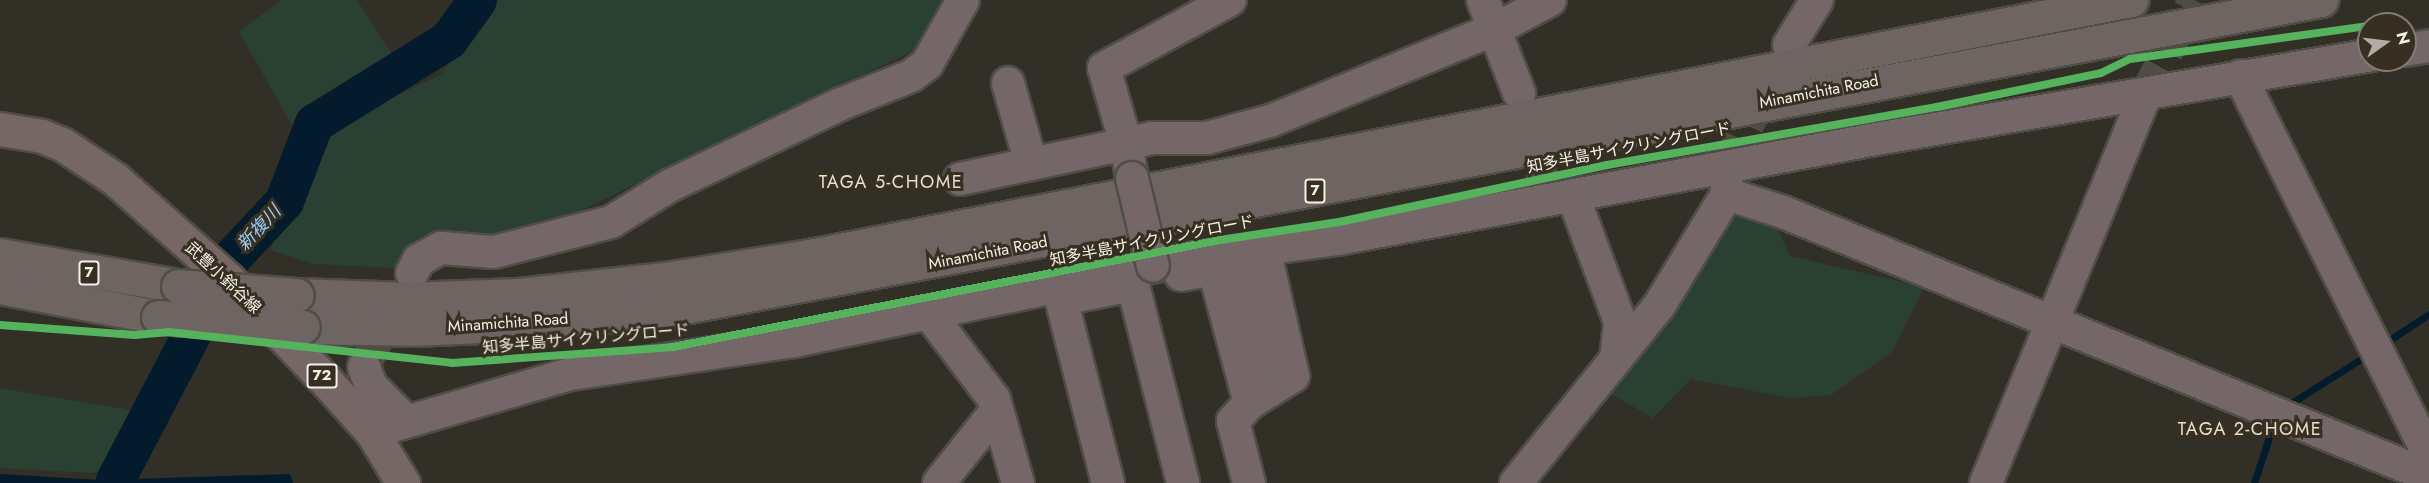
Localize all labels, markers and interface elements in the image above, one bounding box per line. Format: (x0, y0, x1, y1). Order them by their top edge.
north arrow (2357, 12, 2417, 72)
text: N (2390, 29, 2416, 47)
street label: Minamichita Road (1758, 71, 1880, 113)
street label: 知多半島サイクリングロード (1525, 119, 1733, 177)
district label: TAGA 5-CHOME (819, 171, 963, 193)
road number: 7 (1303, 179, 1327, 203)
water label: 新複川 (233, 201, 285, 255)
street label: 知多半島サイクリングロード (1048, 212, 1256, 270)
street label: Minamichita Road (927, 232, 1049, 274)
street label: 武豊小鈴谷線 (181, 238, 265, 318)
road number: 7 (77, 261, 101, 285)
street label: Minamichita Road (447, 309, 569, 337)
street label: 知多半島サイクリングロード (482, 320, 690, 358)
road number: 72 (306, 364, 338, 388)
district label: TAGA 2-CHOME (2178, 418, 2322, 440)

